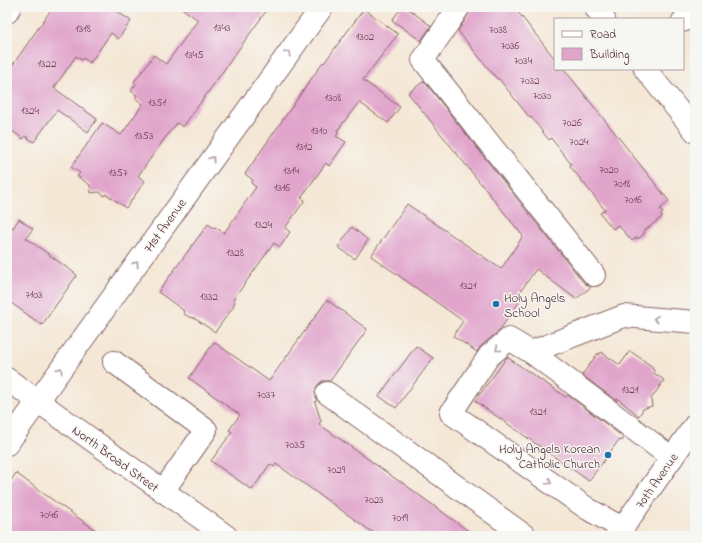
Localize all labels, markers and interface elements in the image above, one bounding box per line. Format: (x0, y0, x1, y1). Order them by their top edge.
legend (554, 18, 684, 70)
house number: 1343 (213, 20, 231, 36)
house number: 1318 (75, 21, 91, 37)
house number: 7038 (489, 22, 507, 38)
text: Road (590, 26, 616, 44)
house number: 1302 (356, 29, 375, 45)
house number: 7036 (501, 38, 519, 54)
text: Building (589, 46, 629, 65)
house number: 1345 (185, 47, 203, 63)
one-way arrow (283, 51, 290, 58)
house number: 7034 (514, 53, 533, 69)
house number: 1322 (38, 56, 57, 72)
house number: 7032 (520, 73, 540, 89)
house number: 7030 (533, 88, 552, 104)
house number: 1308 (325, 90, 341, 106)
house number: 1351 (148, 95, 166, 111)
house number: 1324 (21, 103, 39, 119)
house number: 7026 (562, 115, 582, 131)
house number: 1310 (311, 123, 327, 139)
house number: 1353 (135, 128, 154, 144)
house number: 7024 (569, 134, 589, 150)
house number: 1312 (295, 139, 313, 155)
one-way arrow (207, 156, 214, 163)
house number: 7020 (599, 162, 619, 178)
house number: 1314 (283, 163, 299, 179)
house number: 1357 (109, 165, 128, 181)
house number: 7018 (614, 176, 630, 192)
house number: 1316 (274, 180, 290, 196)
house number: 7016 (624, 192, 642, 208)
street label: 71st Avenue (139, 195, 191, 257)
house number: 1324 (254, 217, 272, 233)
house number: 1328 (226, 245, 244, 261)
one-way arrow (131, 262, 138, 269)
house number: 1321 (459, 278, 477, 294)
house number: 7103 (25, 287, 43, 303)
house number: 1332 (200, 289, 219, 305)
place label: Holy Angels School (504, 289, 566, 323)
marker: Holy Angels School (491, 299, 501, 309)
one-way arrow (653, 314, 659, 323)
one-way arrow (495, 344, 502, 351)
one-way arrow (55, 367, 62, 374)
house number: 1321 (621, 382, 639, 398)
house number: 7037 (257, 387, 276, 403)
house number: 1321 (529, 404, 547, 420)
street label: North Broad Street (68, 421, 163, 498)
house number: 7035 (285, 437, 305, 453)
place label: Holy Angels Korean Catholic Church (499, 440, 600, 474)
street label: 70th Avenue (631, 449, 683, 512)
marker: Holy Angels Korean Catholic Church (603, 450, 613, 460)
house number: 7029 (327, 462, 346, 478)
one-way arrow (545, 477, 552, 485)
house number: 7023 (364, 492, 384, 508)
house number: 7046 (40, 507, 58, 523)
house number: 7019 (392, 510, 409, 526)

